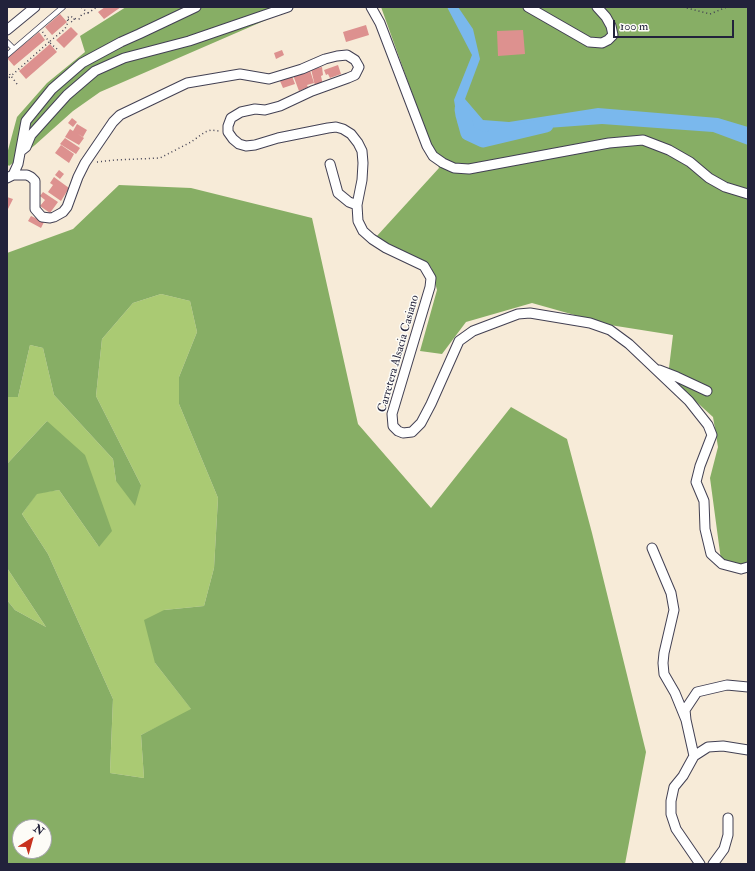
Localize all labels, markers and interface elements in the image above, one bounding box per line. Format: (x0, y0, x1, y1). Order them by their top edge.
scale bar (615, 12, 736, 38)
text: 100 m (620, 19, 648, 34)
street label: Carretera Alsacia Casiano (375, 294, 423, 414)
north arrow (12, 819, 52, 859)
text: N (31, 822, 47, 838)

